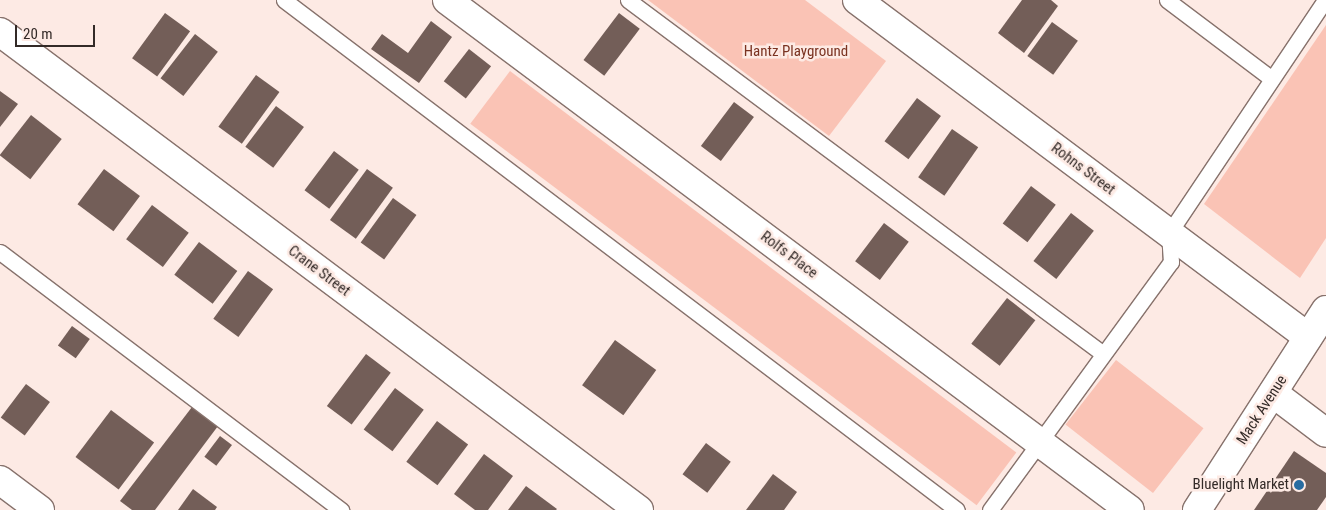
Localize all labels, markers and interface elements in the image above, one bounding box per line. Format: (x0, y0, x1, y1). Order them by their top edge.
scale bar (18, 15, 98, 47)
text: 20 m (23, 25, 53, 43)
park label: Hantz Playground (744, 43, 848, 61)
street label: Rohns Street (1047, 139, 1119, 199)
street label: Rolfs Place (757, 228, 821, 282)
street label: Crane Street (284, 242, 354, 300)
street label: Mack Avenue (1233, 372, 1291, 448)
place label: Bluelight Market (1193, 476, 1289, 494)
marker: Bluelight Market (1293, 479, 1305, 491)

